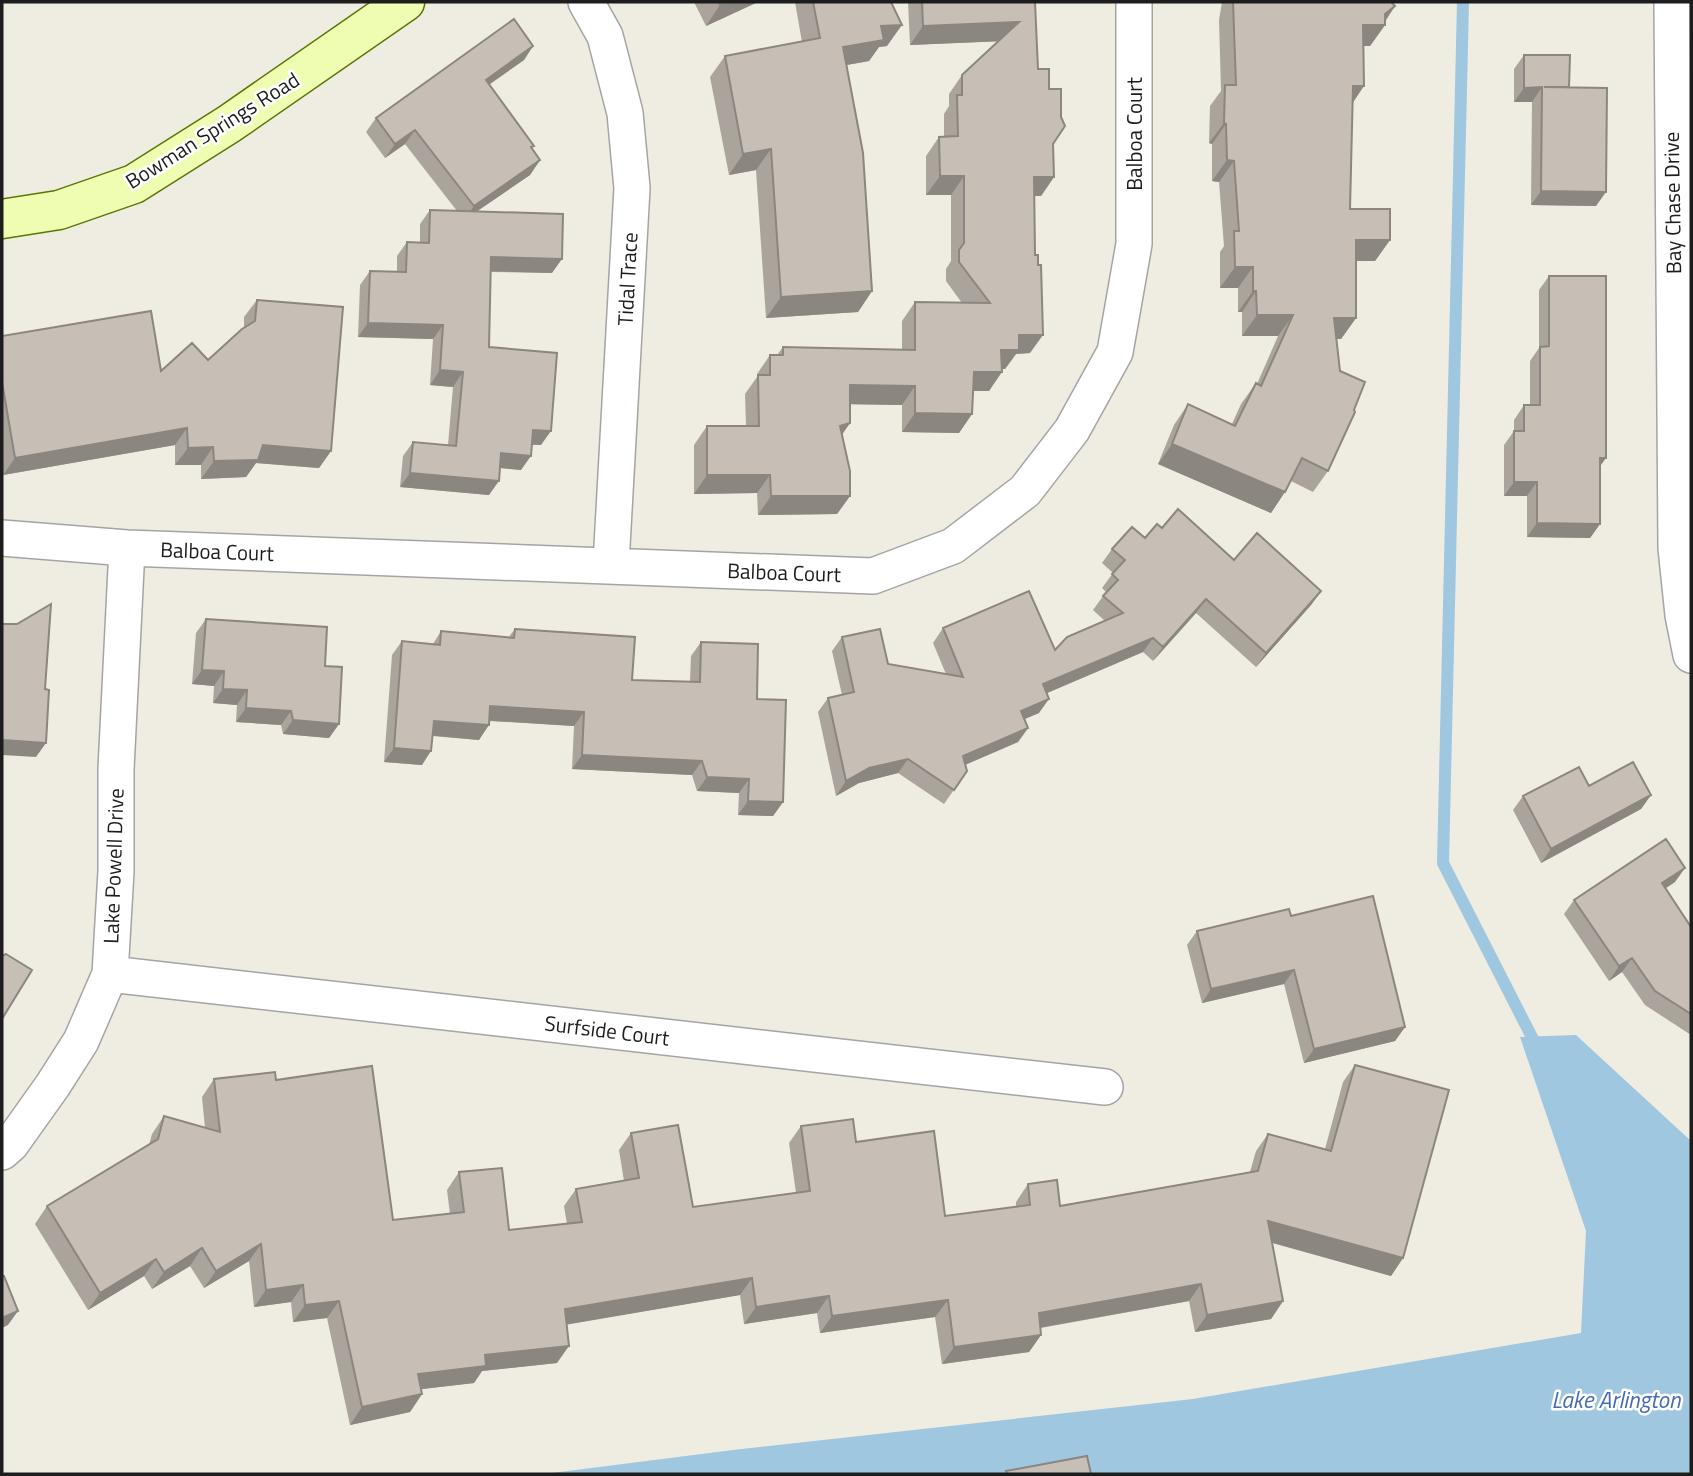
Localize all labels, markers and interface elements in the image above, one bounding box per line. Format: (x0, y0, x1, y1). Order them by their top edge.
street label: Bowman Springs Road (119, 63, 305, 197)
street label: Balboa Court (1118, 77, 1150, 191)
street label: Bay Chase Drive (1655, 132, 1689, 274)
street label: Tidal Trace (609, 232, 645, 326)
street label: Balboa Court (160, 533, 275, 569)
street label: Balboa Court (727, 554, 842, 590)
street label: Lake Powell Drive (94, 788, 132, 944)
street label: Surfside Court (543, 1006, 672, 1054)
water label: Lake Arlington (1552, 1382, 1681, 1417)

